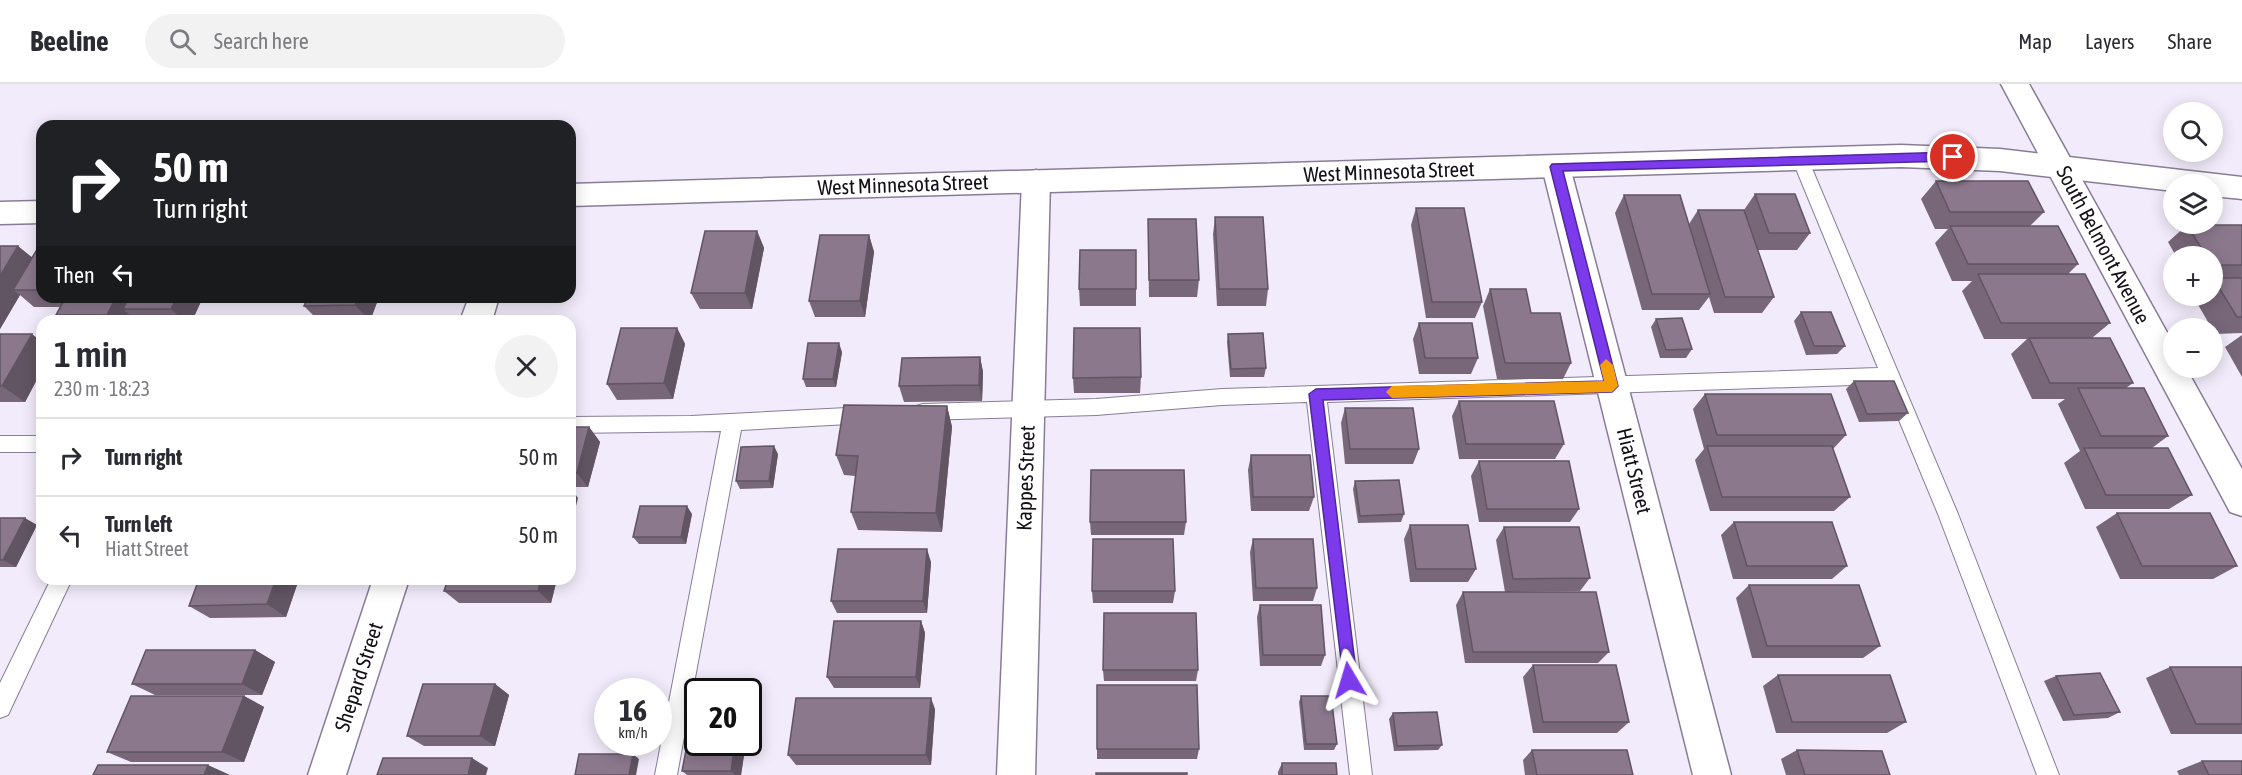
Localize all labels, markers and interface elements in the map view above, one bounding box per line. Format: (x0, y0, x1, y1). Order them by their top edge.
search box (145, 14, 565, 68)
text: Beeline (30, 25, 109, 57)
icon: search (166, 25, 199, 58)
text: Search here (214, 28, 309, 54)
text: Map (2018, 29, 2052, 53)
text: Layers (2085, 29, 2135, 53)
text: Share (2168, 29, 2212, 53)
map controls (2163, 102, 2223, 378)
button: search (2163, 102, 2223, 162)
pin (1927, 131, 1978, 182)
icon: arrive (1936, 140, 1969, 173)
text: 50 m (153, 143, 228, 191)
icon: right (54, 144, 132, 222)
street label: West Minnesota Street (1303, 156, 1475, 186)
street label: South Belmont Avenue (2052, 162, 2156, 328)
street label: West Minnesota Street (817, 169, 989, 199)
button: layers (2163, 174, 2223, 234)
text: Turn right (153, 193, 248, 224)
button: + (2163, 246, 2223, 306)
icon: left (107, 258, 140, 291)
text: Then (54, 262, 95, 288)
button: − (2163, 318, 2223, 378)
text: 1 min (54, 333, 128, 375)
button: close (495, 335, 558, 398)
text: 230 m · 18:23 (54, 377, 150, 400)
street label: Kappes Street (1011, 425, 1039, 531)
street label: Hiatt Street (1613, 425, 1657, 516)
icon: right (54, 441, 87, 474)
text: Turn right (105, 444, 182, 470)
text: 50 m (518, 444, 558, 470)
text: Turn left (105, 511, 172, 537)
icon: left (54, 519, 87, 552)
text: 50 m (518, 522, 558, 548)
text: Hiatt Street (105, 537, 189, 560)
street label: Shepard Street (329, 619, 387, 734)
position arrow (1317, 648, 1381, 712)
speed limit sign: 20 (684, 678, 762, 756)
text: 16 (619, 693, 647, 727)
text: km/h (618, 724, 648, 741)

